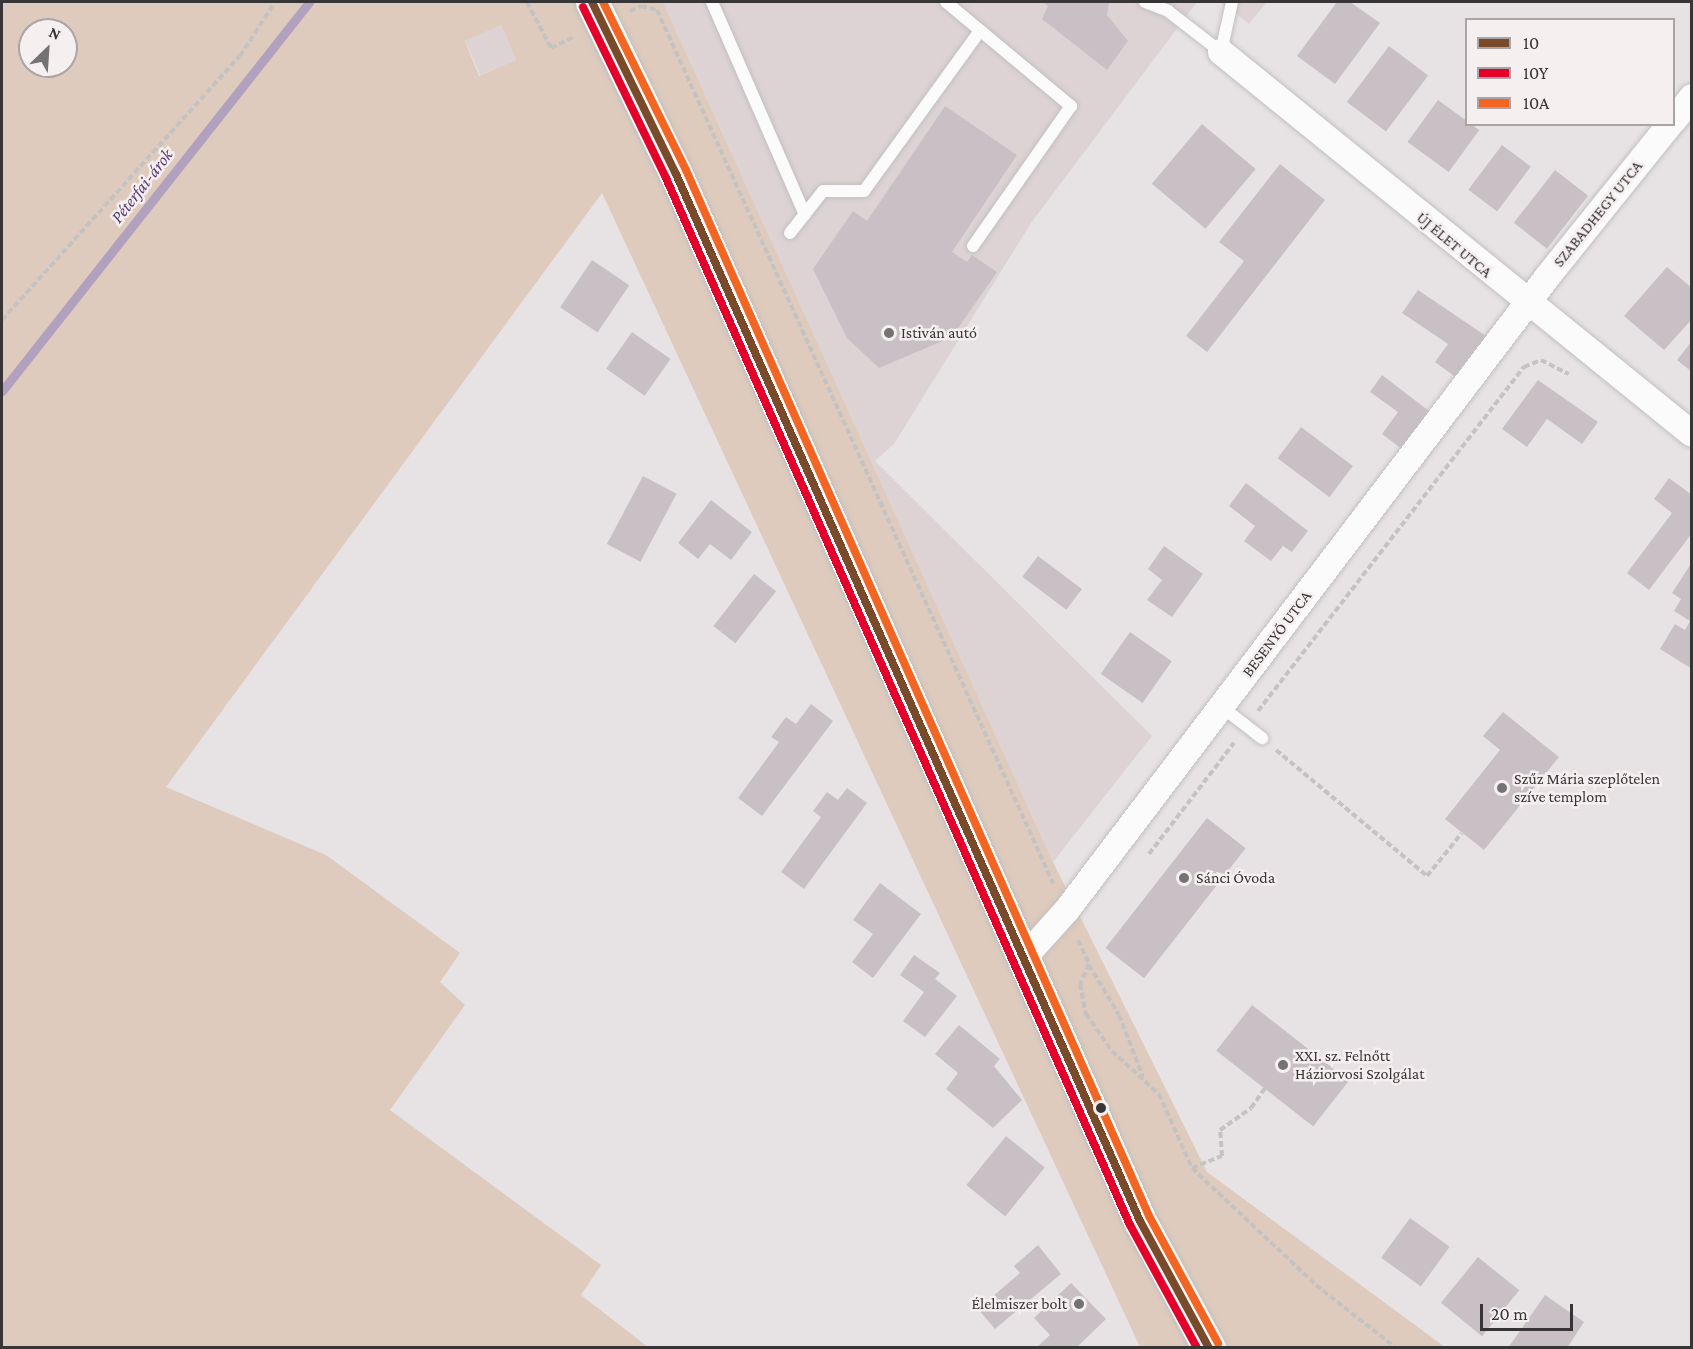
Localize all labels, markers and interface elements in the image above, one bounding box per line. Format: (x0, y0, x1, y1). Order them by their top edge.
north arrow (18, 18, 78, 78)
legend (1465, 18, 1675, 126)
text: N (46, 23, 64, 43)
text: 10 (1523, 33, 1539, 53)
text: 10Y (1523, 63, 1548, 83)
text: 10A (1523, 93, 1549, 113)
water label: Péterfai-árok (106, 144, 178, 228)
street label: SZABADHEGY UTCA (1549, 157, 1647, 271)
street label: ÚJ ÉLET UTCA (1412, 208, 1496, 282)
place label: Istiván autó (901, 323, 977, 343)
marker: Istiván autó (882, 326, 896, 340)
street label: BESENYŐ UTCA (1238, 587, 1316, 681)
place label: Szűz Mária szeplőtelen szíve templom (1514, 769, 1660, 807)
marker: Szűz Mária szeplőtelen szíve templom (1495, 781, 1509, 795)
place label: Sánci Óvoda (1196, 868, 1275, 888)
marker: Sánci Óvoda (1177, 871, 1191, 885)
place label: XXI. sz. Felnőtt Háziorvosi Szolgálat (1295, 1046, 1425, 1084)
marker: XXI. sz. Felnőtt Háziorvosi Szolgálat (1276, 1058, 1290, 1072)
unlabelled marker (1095, 1102, 1107, 1114)
scale bar (1483, 1292, 1576, 1330)
place label: Élelmiszer bolt (971, 1294, 1067, 1314)
marker: Élelmiszer bolt (1072, 1297, 1086, 1311)
text: 20 m (1491, 1304, 1528, 1324)

